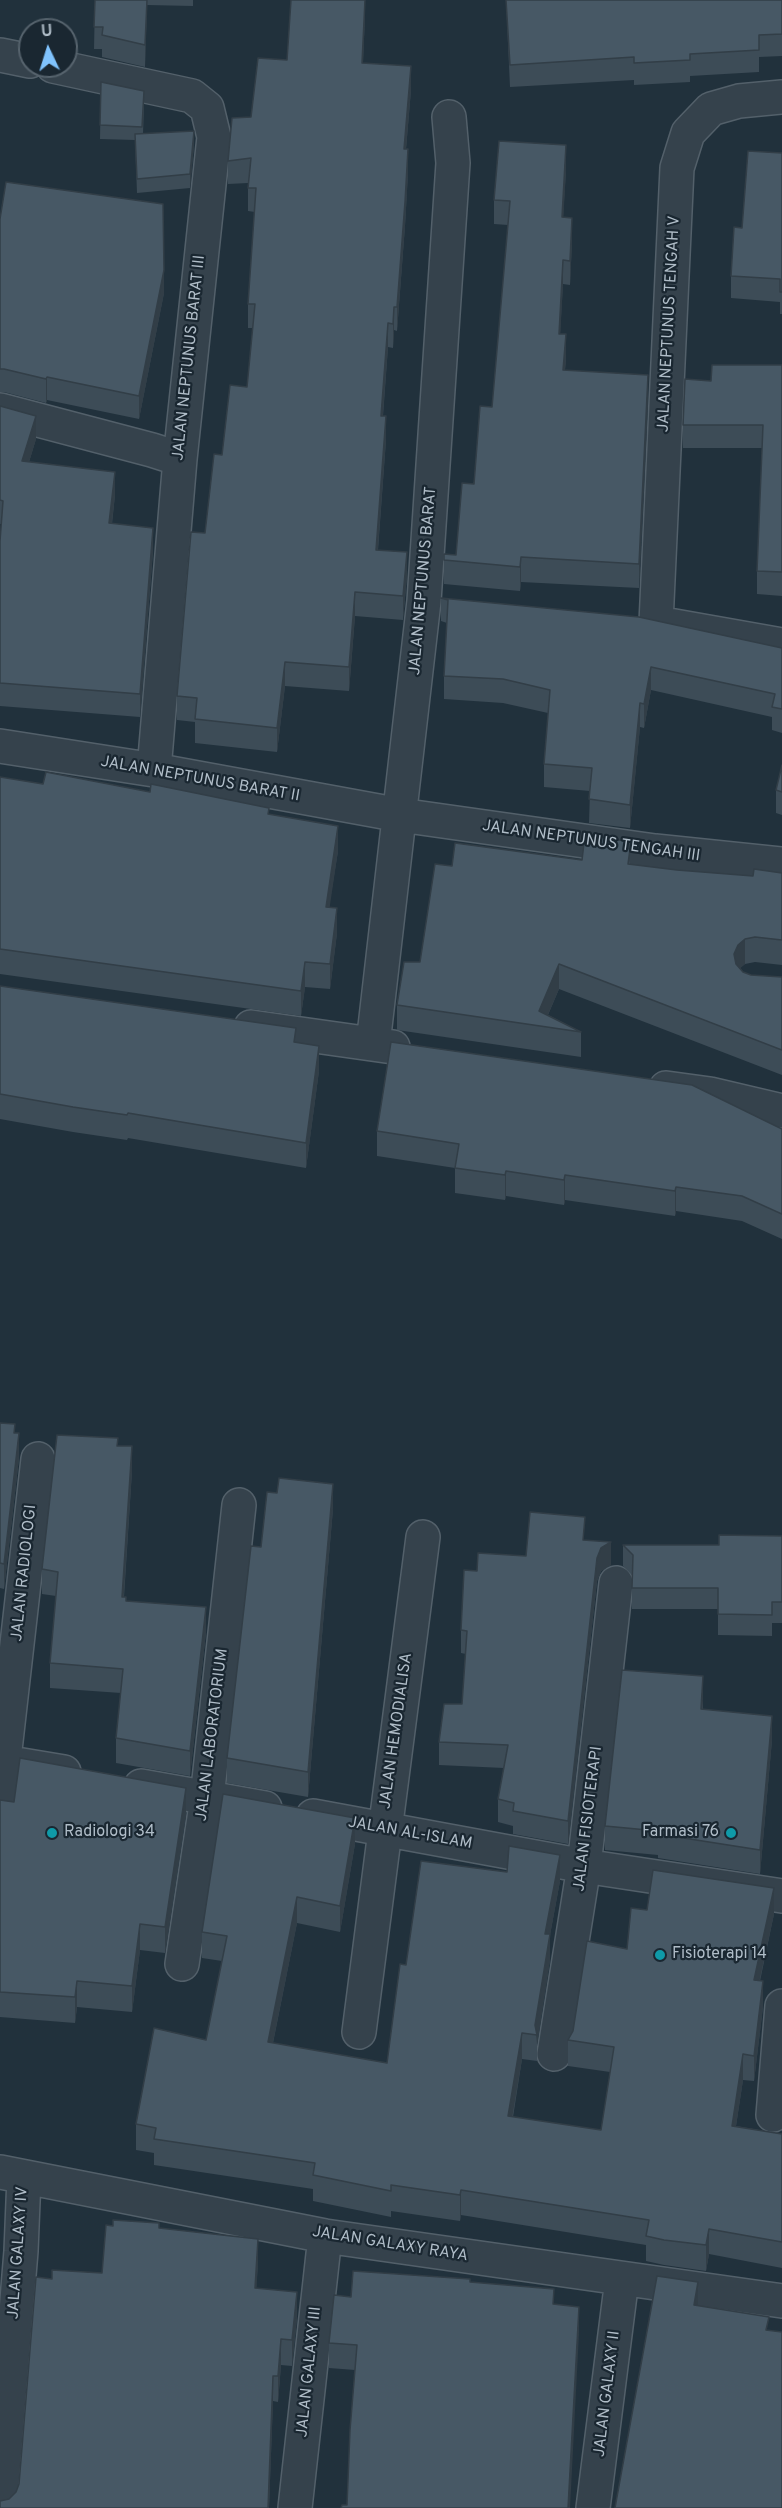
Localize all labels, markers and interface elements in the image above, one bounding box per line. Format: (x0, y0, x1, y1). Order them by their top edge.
north arrow (18, 18, 78, 78)
text: U (40, 22, 53, 42)
street label: JALAN NEPTUNUS TENGAH V (655, 215, 685, 433)
street label: JALAN NEPTUNUS BARAT III (170, 254, 210, 462)
street label: JALAN NEPTUNUS BARAT (406, 486, 442, 676)
street label: JALAN NEPTUNUS BARAT II (99, 753, 301, 807)
street label: JALAN NEPTUNUS TENGAH III (481, 817, 701, 867)
street label: JALAN RADIOLOGI (8, 1504, 42, 1642)
street label: JALAN LABORATORIUM (193, 1648, 233, 1822)
street label: JALAN HEMODIALISA (377, 1652, 417, 1810)
street label: JALAN FISIOTERAPI (571, 1745, 607, 1893)
street label: JALAN AL-ISLAM (346, 1814, 474, 1854)
place label: Radiologi 34 (64, 1823, 155, 1843)
place label: Farmasi 76 (642, 1823, 719, 1843)
marker: Radiologi 34 (45, 1826, 59, 1840)
marker: Farmasi 76 (724, 1826, 738, 1840)
place label: Fisioterapi 14 (672, 1945, 767, 1965)
marker: Fisioterapi 14 (653, 1948, 667, 1962)
street label: JALAN GALAXY IV (5, 2186, 33, 2320)
street label: JALAN GALAXY RAYA (311, 2223, 469, 2267)
street label: JALAN GALAXY III (294, 2306, 326, 2438)
street label: JALAN GALAXY II (591, 2330, 625, 2458)

